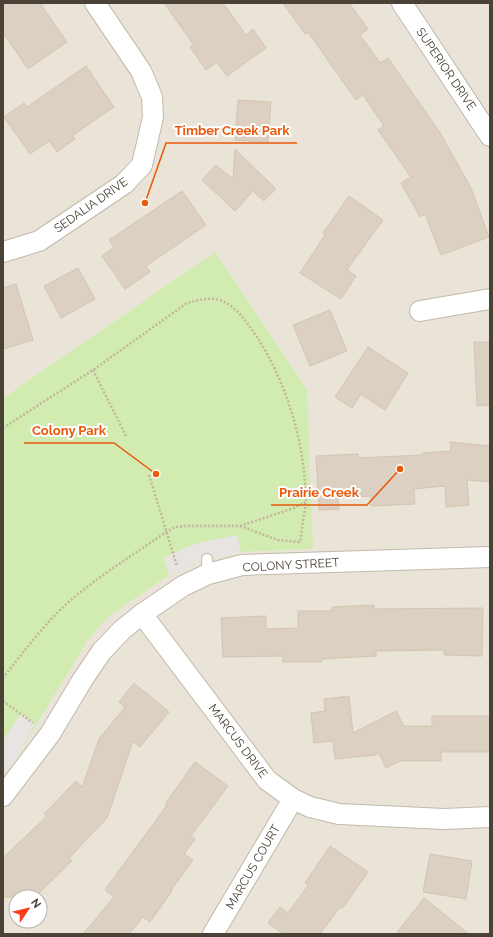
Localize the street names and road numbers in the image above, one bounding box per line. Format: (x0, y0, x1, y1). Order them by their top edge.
street label: SUPERIOR DRIVE (413, 25, 479, 113)
street label: SEDALIA DRIVE (52, 174, 130, 236)
street label: COLONY STREET (242, 555, 340, 575)
street label: MARCUS DRIVE (206, 701, 270, 781)
street label: MARCUS COURT (223, 822, 283, 912)

